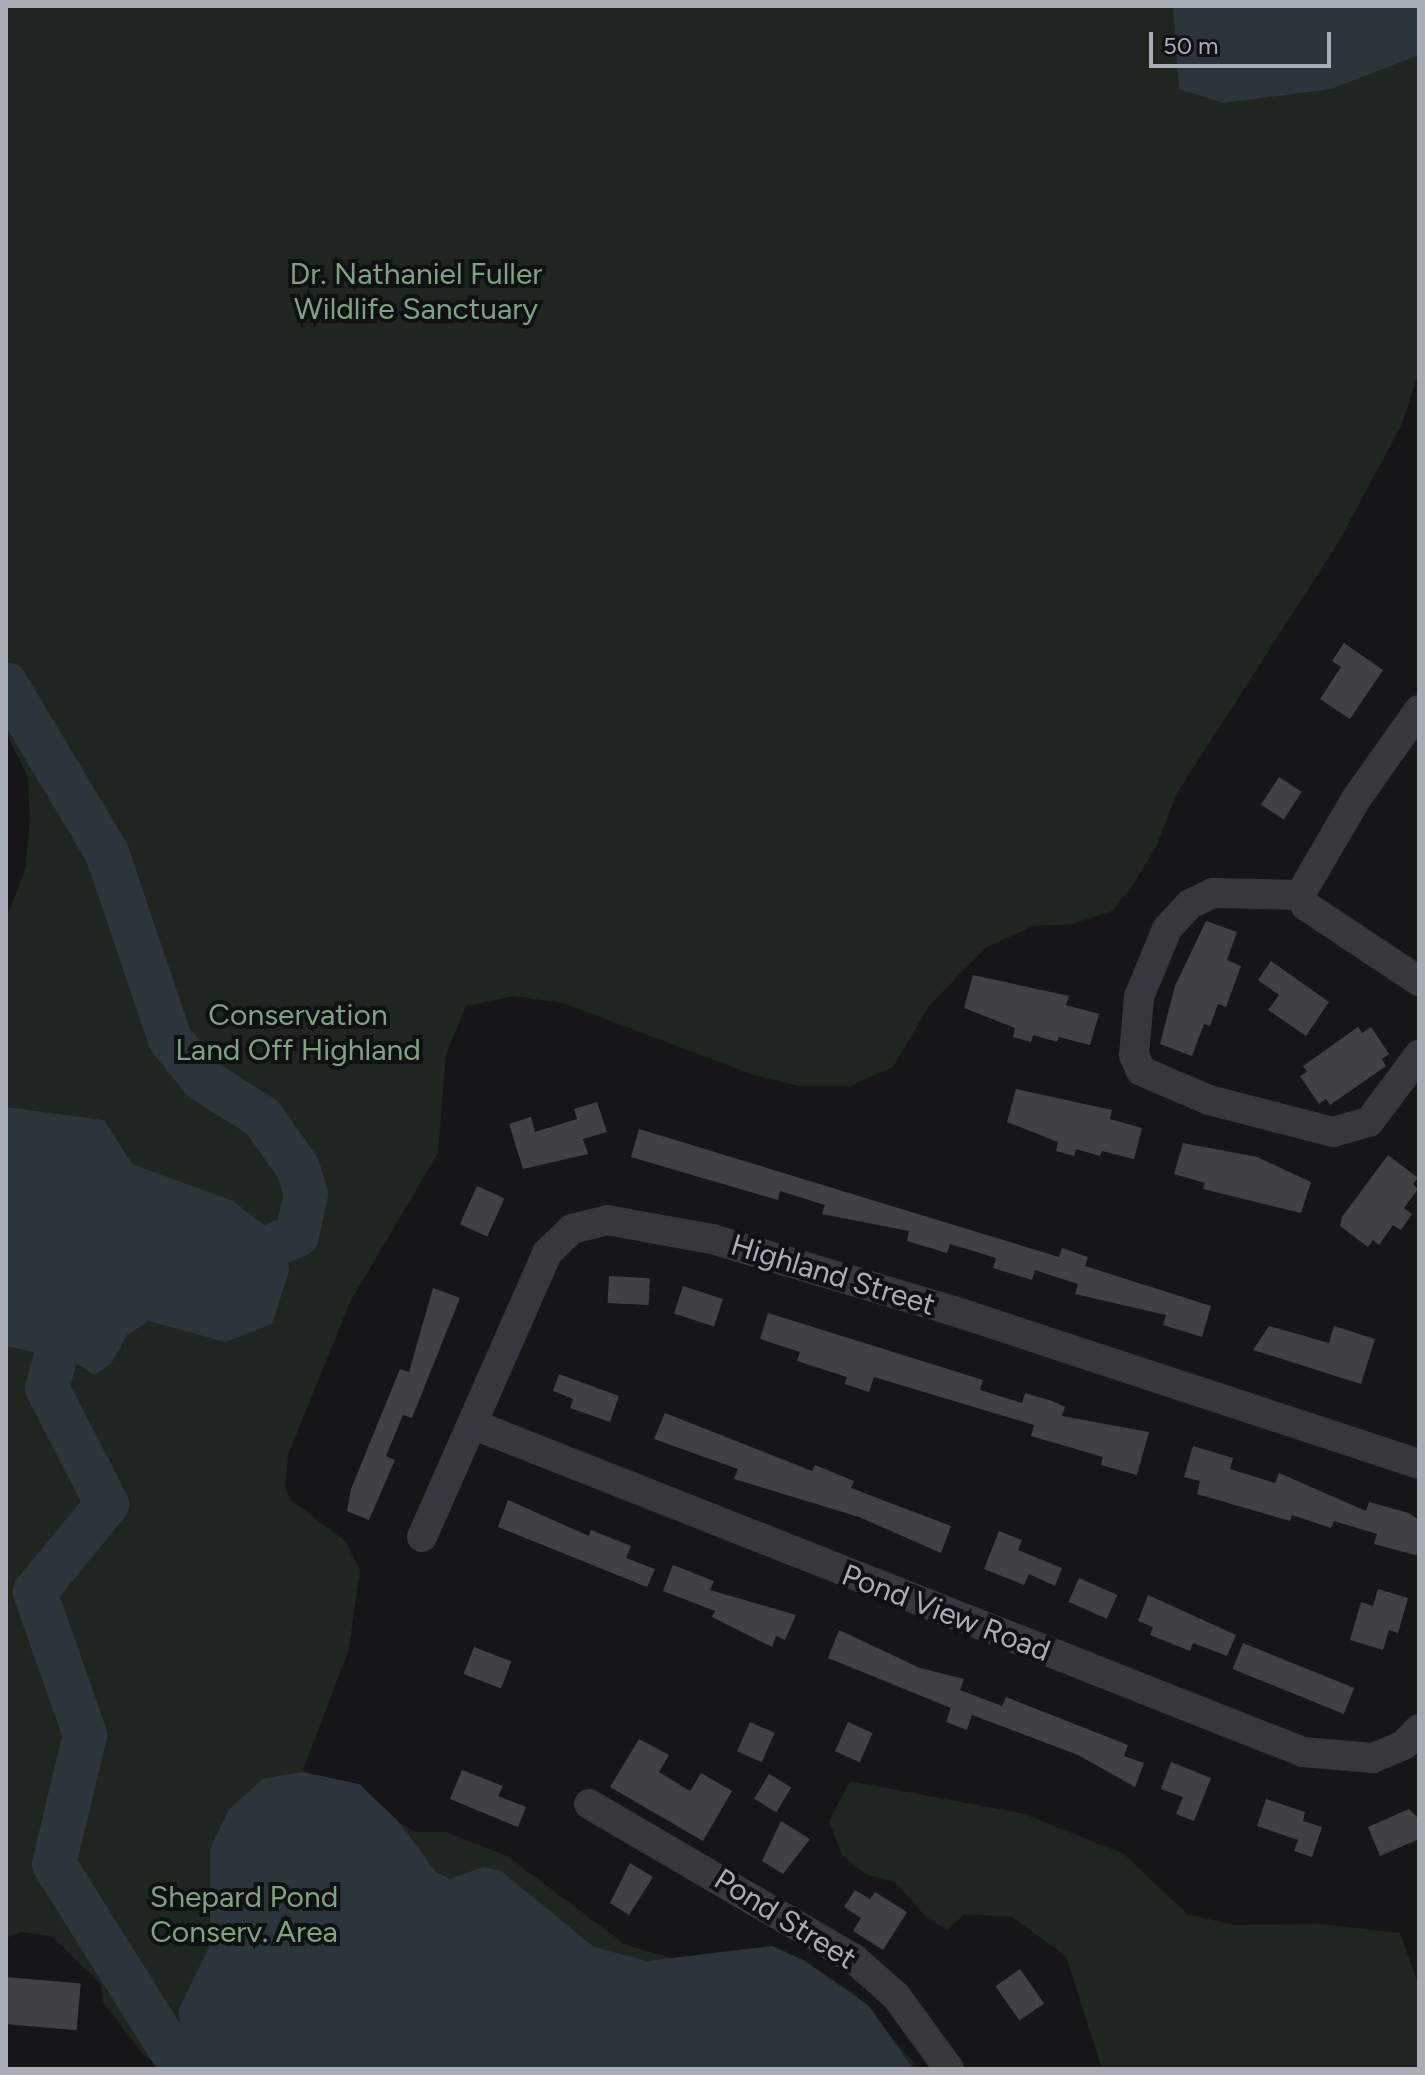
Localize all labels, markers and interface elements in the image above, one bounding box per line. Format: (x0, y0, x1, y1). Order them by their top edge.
scale bar (1153, 16, 1335, 66)
text: 50 m (1163, 31, 1219, 60)
park label: Dr. Nathaniel Fuller Wildlife Sanctuary (290, 256, 542, 326)
park label: Conservation Land Off Highland (175, 997, 421, 1068)
street label: Highland Street (727, 1227, 939, 1323)
street label: Pond View Road (837, 1557, 1055, 1669)
street label: Pond Street (708, 1861, 862, 1977)
park label: Shepard Pond Conserv. Area (150, 1879, 338, 1950)

